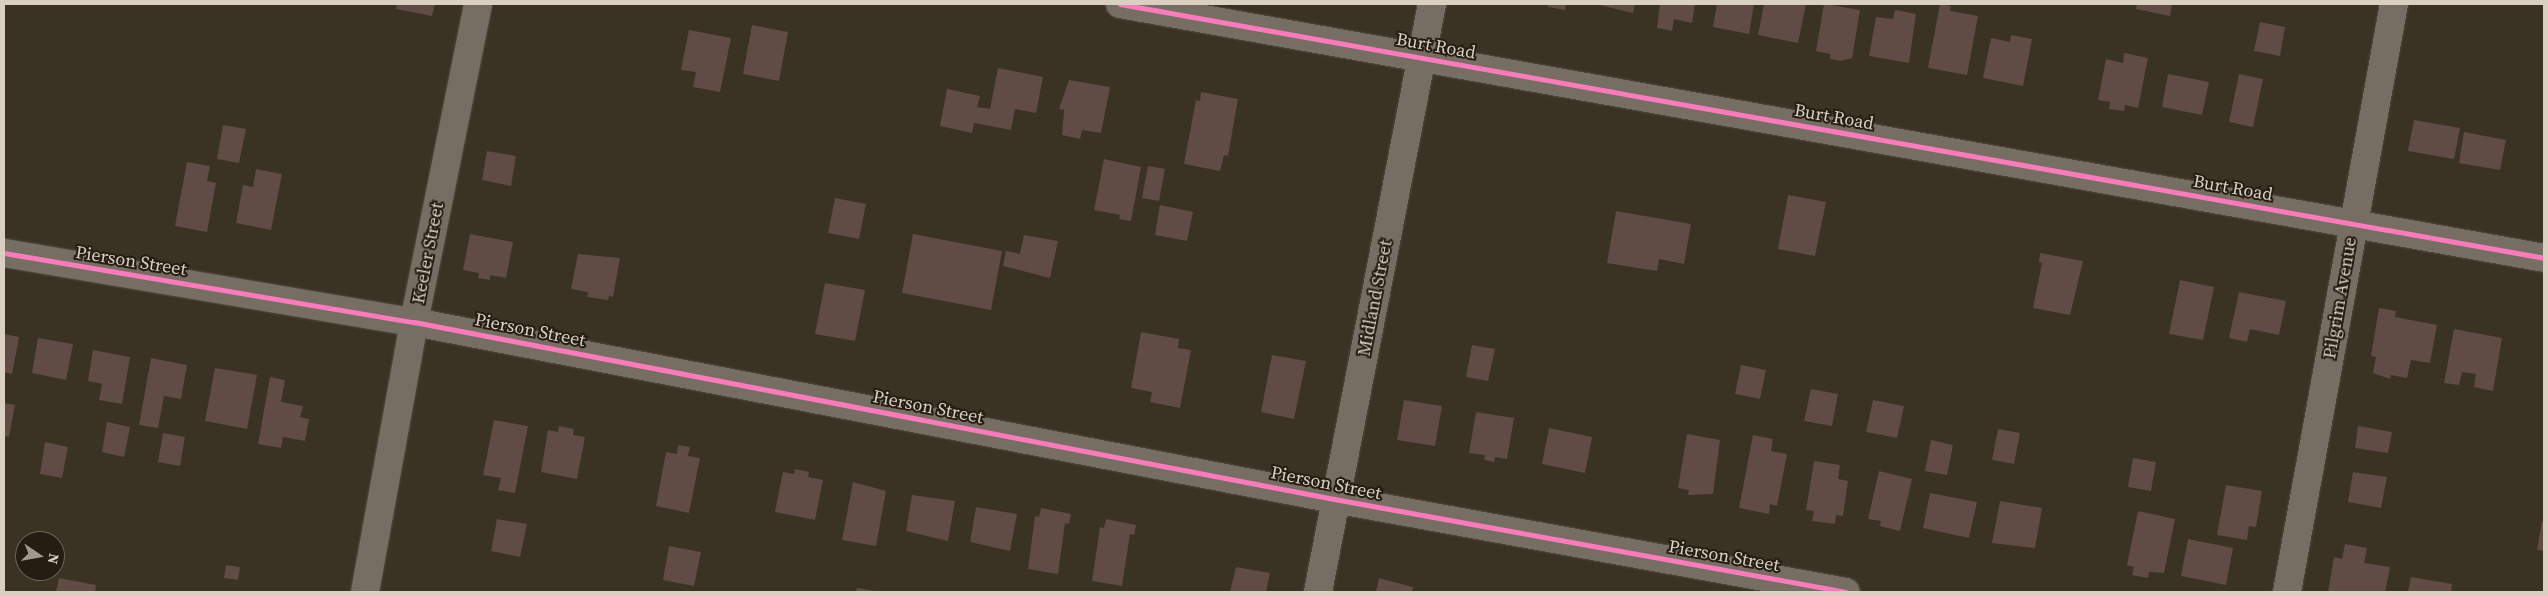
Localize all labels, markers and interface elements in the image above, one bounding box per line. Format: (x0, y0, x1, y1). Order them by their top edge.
street label: Burt Road (1395, 28, 1477, 64)
street label: Burt Road (1793, 99, 1875, 135)
street label: Burt Road (2192, 170, 2274, 206)
street label: Keeler Street (408, 201, 448, 305)
street label: Pilgrim Avenue (2319, 235, 2361, 361)
street label: Midland Street (1353, 238, 1397, 358)
street label: Pierson Street (74, 242, 188, 280)
street label: Pierson Street (473, 309, 587, 351)
street label: Pierson Street (871, 386, 985, 428)
street label: Pierson Street (1269, 462, 1383, 504)
north arrow (15, 531, 65, 581)
street label: Pierson Street (1667, 536, 1781, 576)
text: N (43, 552, 65, 566)

